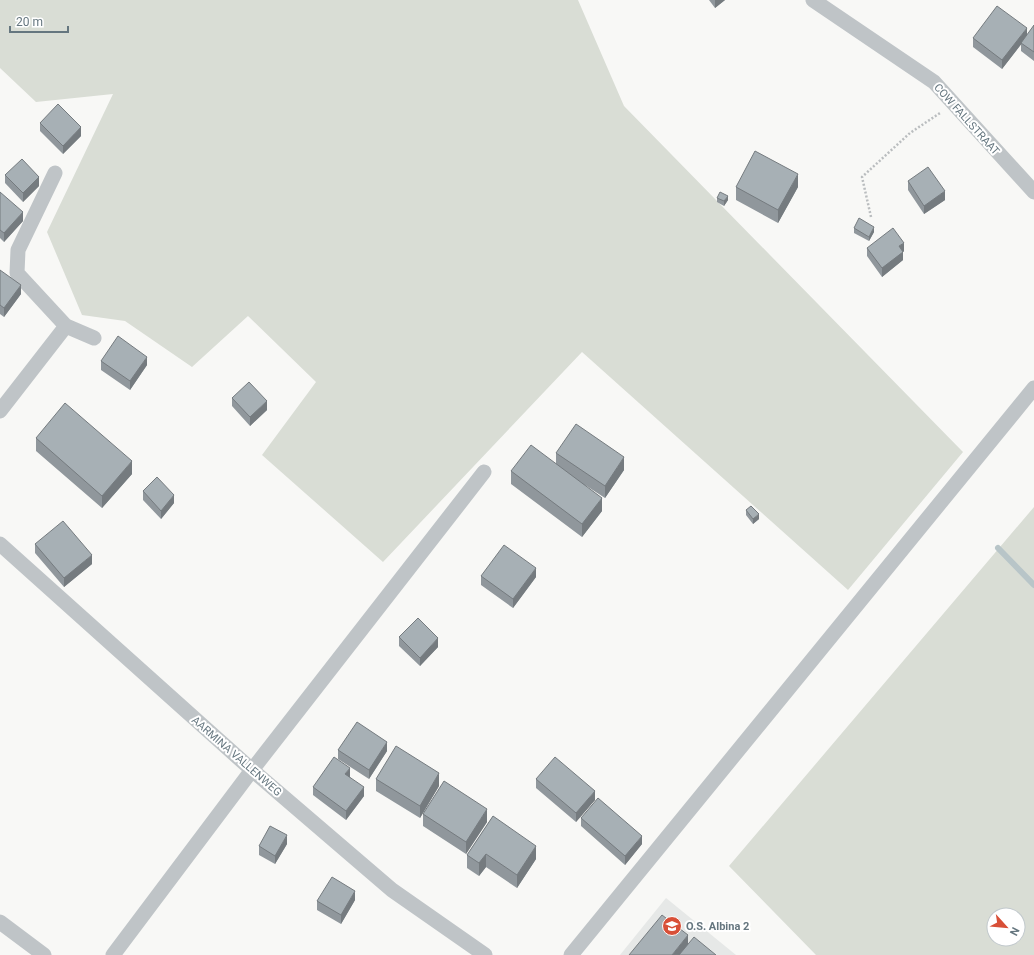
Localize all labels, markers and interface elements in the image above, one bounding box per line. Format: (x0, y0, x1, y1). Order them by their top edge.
scale bar (10, 8, 68, 34)
text: 20 m (16, 15, 43, 29)
street label: COW FALLSTRAAT (931, 81, 1002, 158)
street label: AARMINA VALLENWEG (189, 714, 284, 799)
north arrow (986, 907, 1026, 947)
school or university icon: O.S. Albina 2 (661, 915, 683, 937)
place label: O.S. Albina 2 (686, 920, 749, 933)
text: N (1007, 925, 1022, 938)

